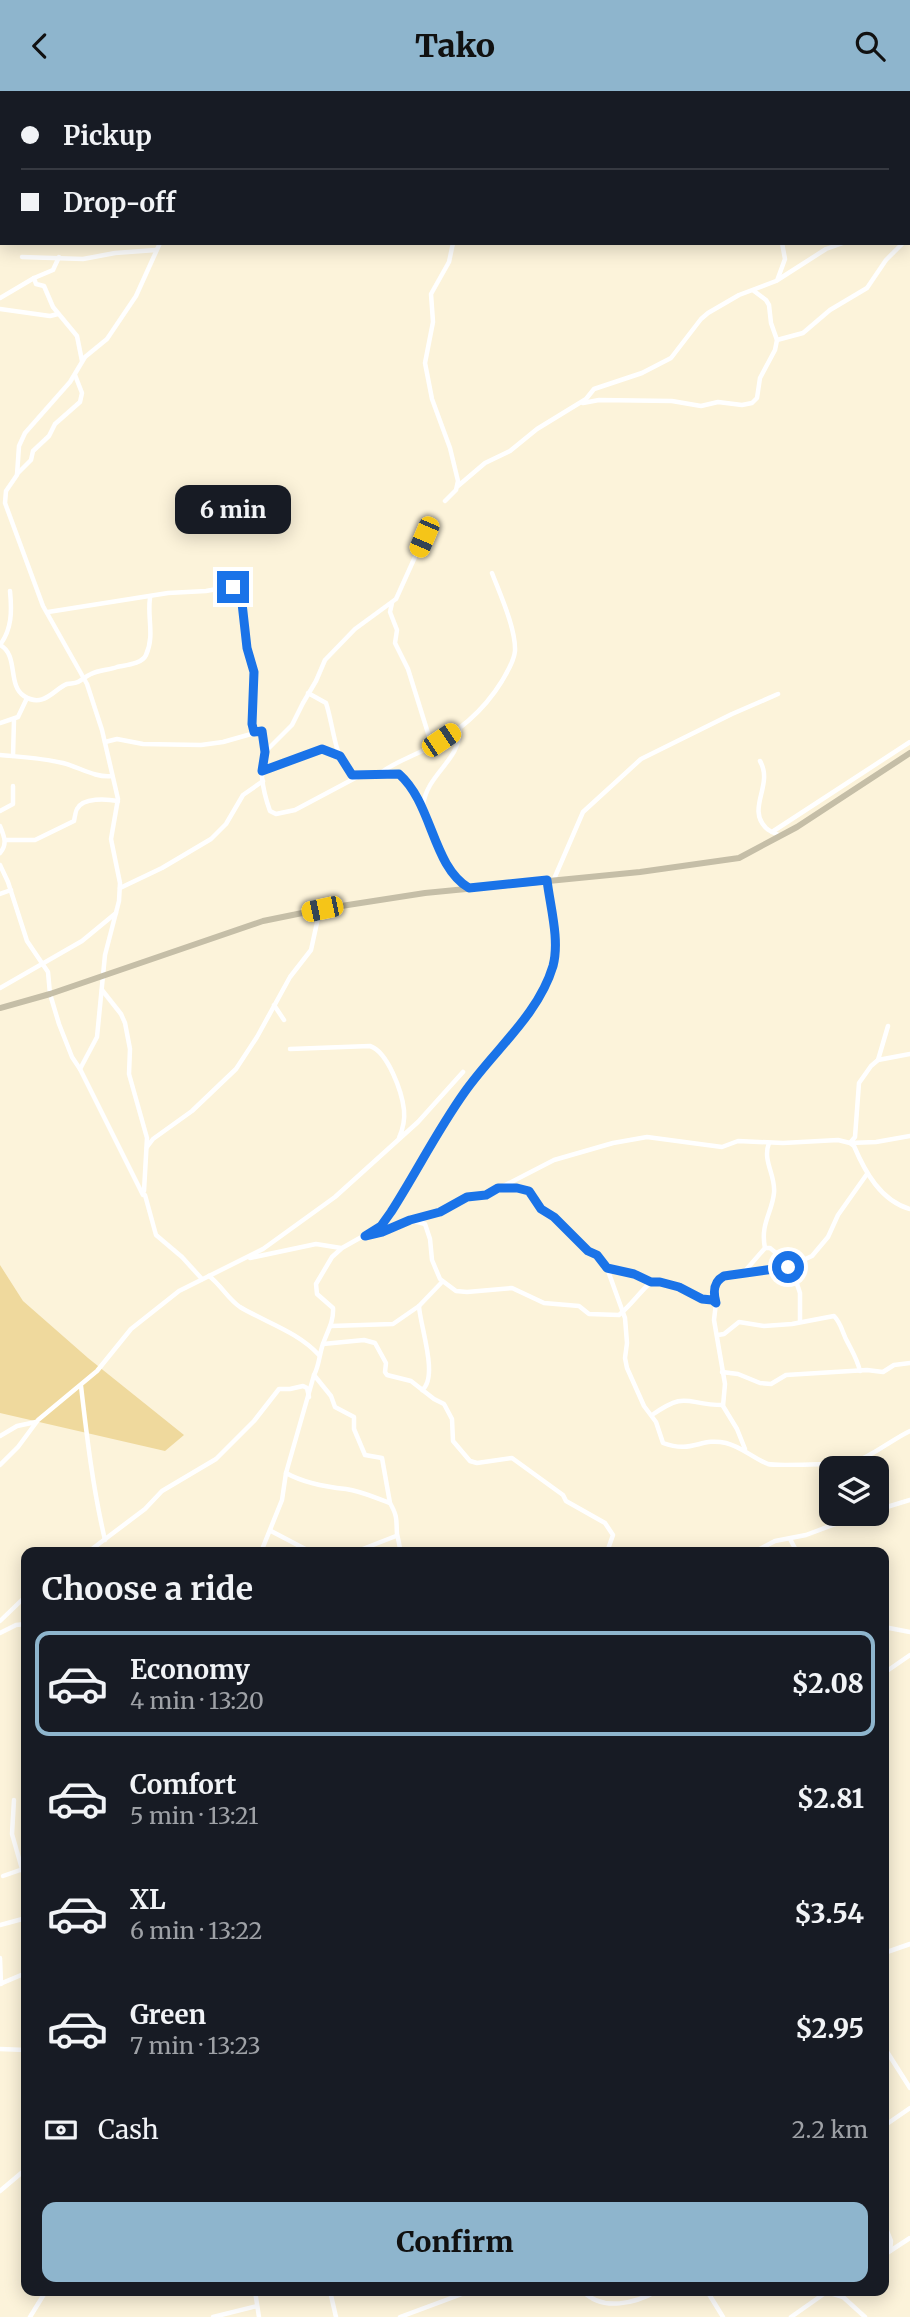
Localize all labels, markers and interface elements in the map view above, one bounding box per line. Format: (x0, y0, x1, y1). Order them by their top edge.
text: Tako (415, 26, 495, 66)
icon: back (21, 27, 59, 65)
icon: search (851, 27, 889, 65)
text: Pickup (63, 119, 152, 152)
text: Drop-off (63, 186, 176, 219)
callout: 6 min (175, 485, 291, 535)
text: 6 min (200, 495, 266, 524)
car (407, 514, 442, 560)
route end (217, 571, 249, 603)
car (418, 720, 465, 760)
car (300, 894, 345, 924)
route start (772, 1251, 804, 1283)
map controls (819, 1456, 889, 1526)
button: layers (819, 1456, 889, 1526)
text: Choose a ride (42, 1569, 253, 1609)
icon: car (46, 1652, 109, 1715)
text: Economy (130, 1653, 250, 1686)
text: $2.08 (792, 1667, 864, 1700)
text: 4 min · 13:20 (130, 1686, 264, 1715)
icon: car (46, 1767, 109, 1830)
text: Comfort (130, 1768, 236, 1801)
text: $2.81 (797, 1782, 864, 1815)
text: 5 min · 13:21 (130, 1801, 258, 1830)
icon: car (46, 1882, 109, 1945)
text: XL (130, 1883, 166, 1916)
text: $3.54 (794, 1897, 864, 1930)
text: 6 min · 13:22 (130, 1916, 262, 1945)
icon: car (46, 1997, 109, 2060)
text: Green (130, 1998, 206, 2031)
text: $2.95 (795, 2012, 864, 2045)
text: 7 min · 13:23 (130, 2031, 261, 2060)
icon: cash (42, 2111, 80, 2149)
text: Cash (98, 2113, 159, 2146)
text: 2.2 km (792, 2115, 868, 2144)
button: Confirm (42, 2202, 868, 2282)

